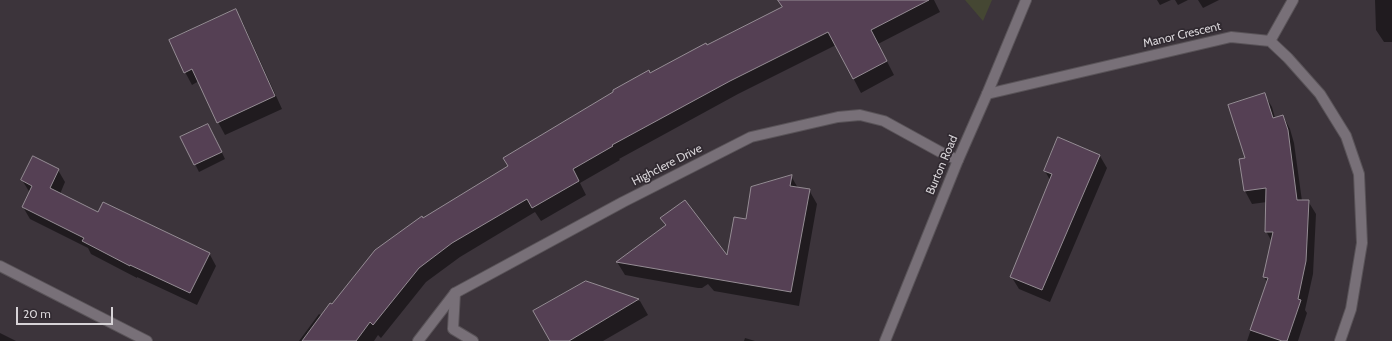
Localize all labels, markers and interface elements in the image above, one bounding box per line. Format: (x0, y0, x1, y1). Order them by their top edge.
street label: Manor Crescent (1142, 19, 1222, 51)
street label: Burton Road (923, 133, 961, 197)
street label: Highclere Drive (629, 141, 705, 189)
scale bar (18, 299, 115, 325)
text: 20 m (23, 306, 51, 321)

